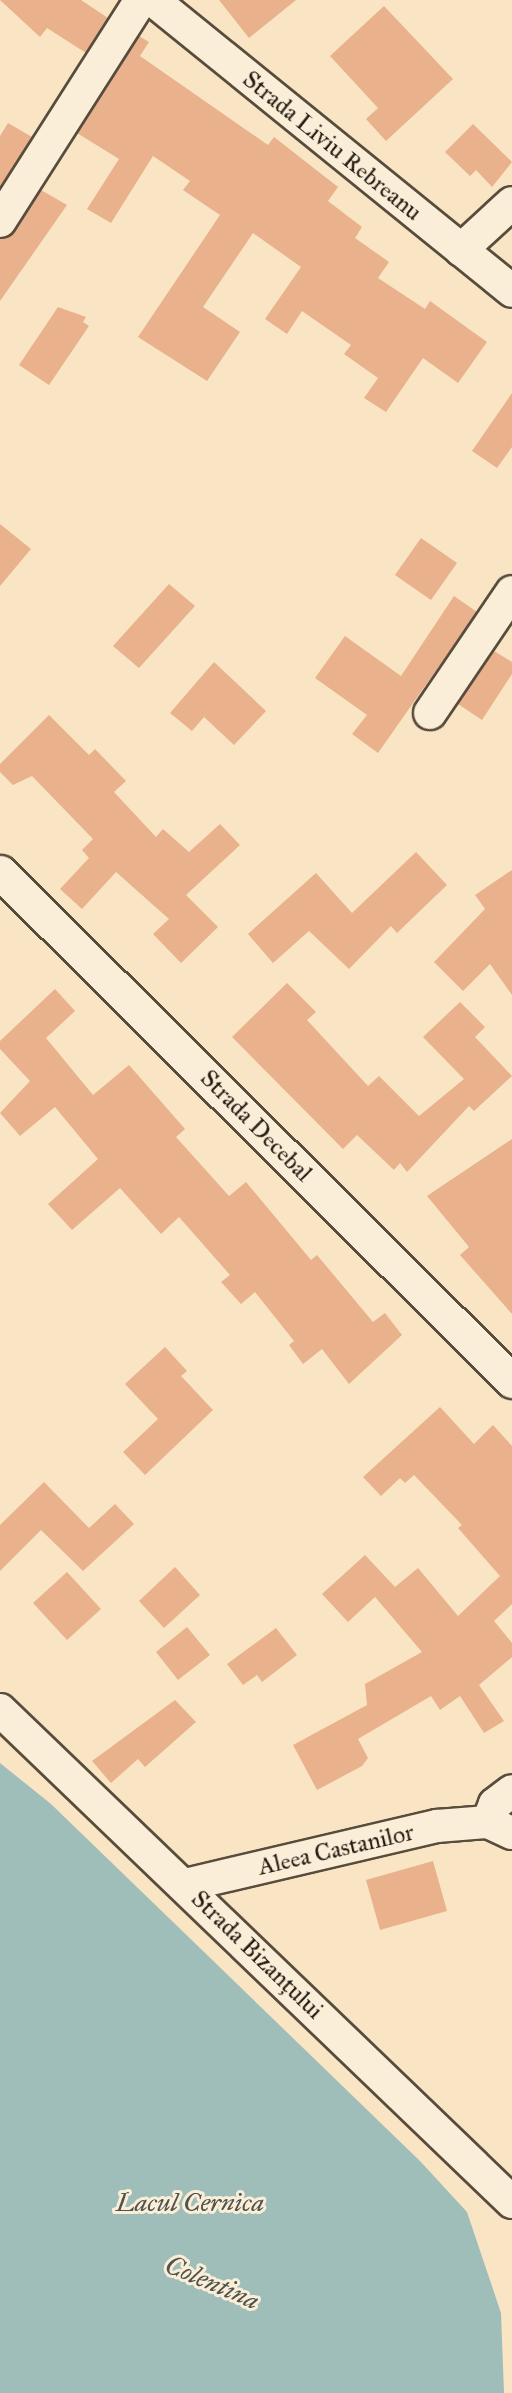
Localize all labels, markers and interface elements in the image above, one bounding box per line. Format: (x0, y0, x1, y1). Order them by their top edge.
street label: Strada Liviu Rebreanu (237, 65, 427, 227)
street label: Strada Decebal (194, 1064, 318, 1188)
street label: Aleea Castanilor (255, 1818, 417, 1882)
street label: Strada Bizanțului (185, 1885, 329, 2025)
water label: Lacul Cernica (116, 2187, 264, 2219)
water label: Colentina (160, 2249, 264, 2317)

